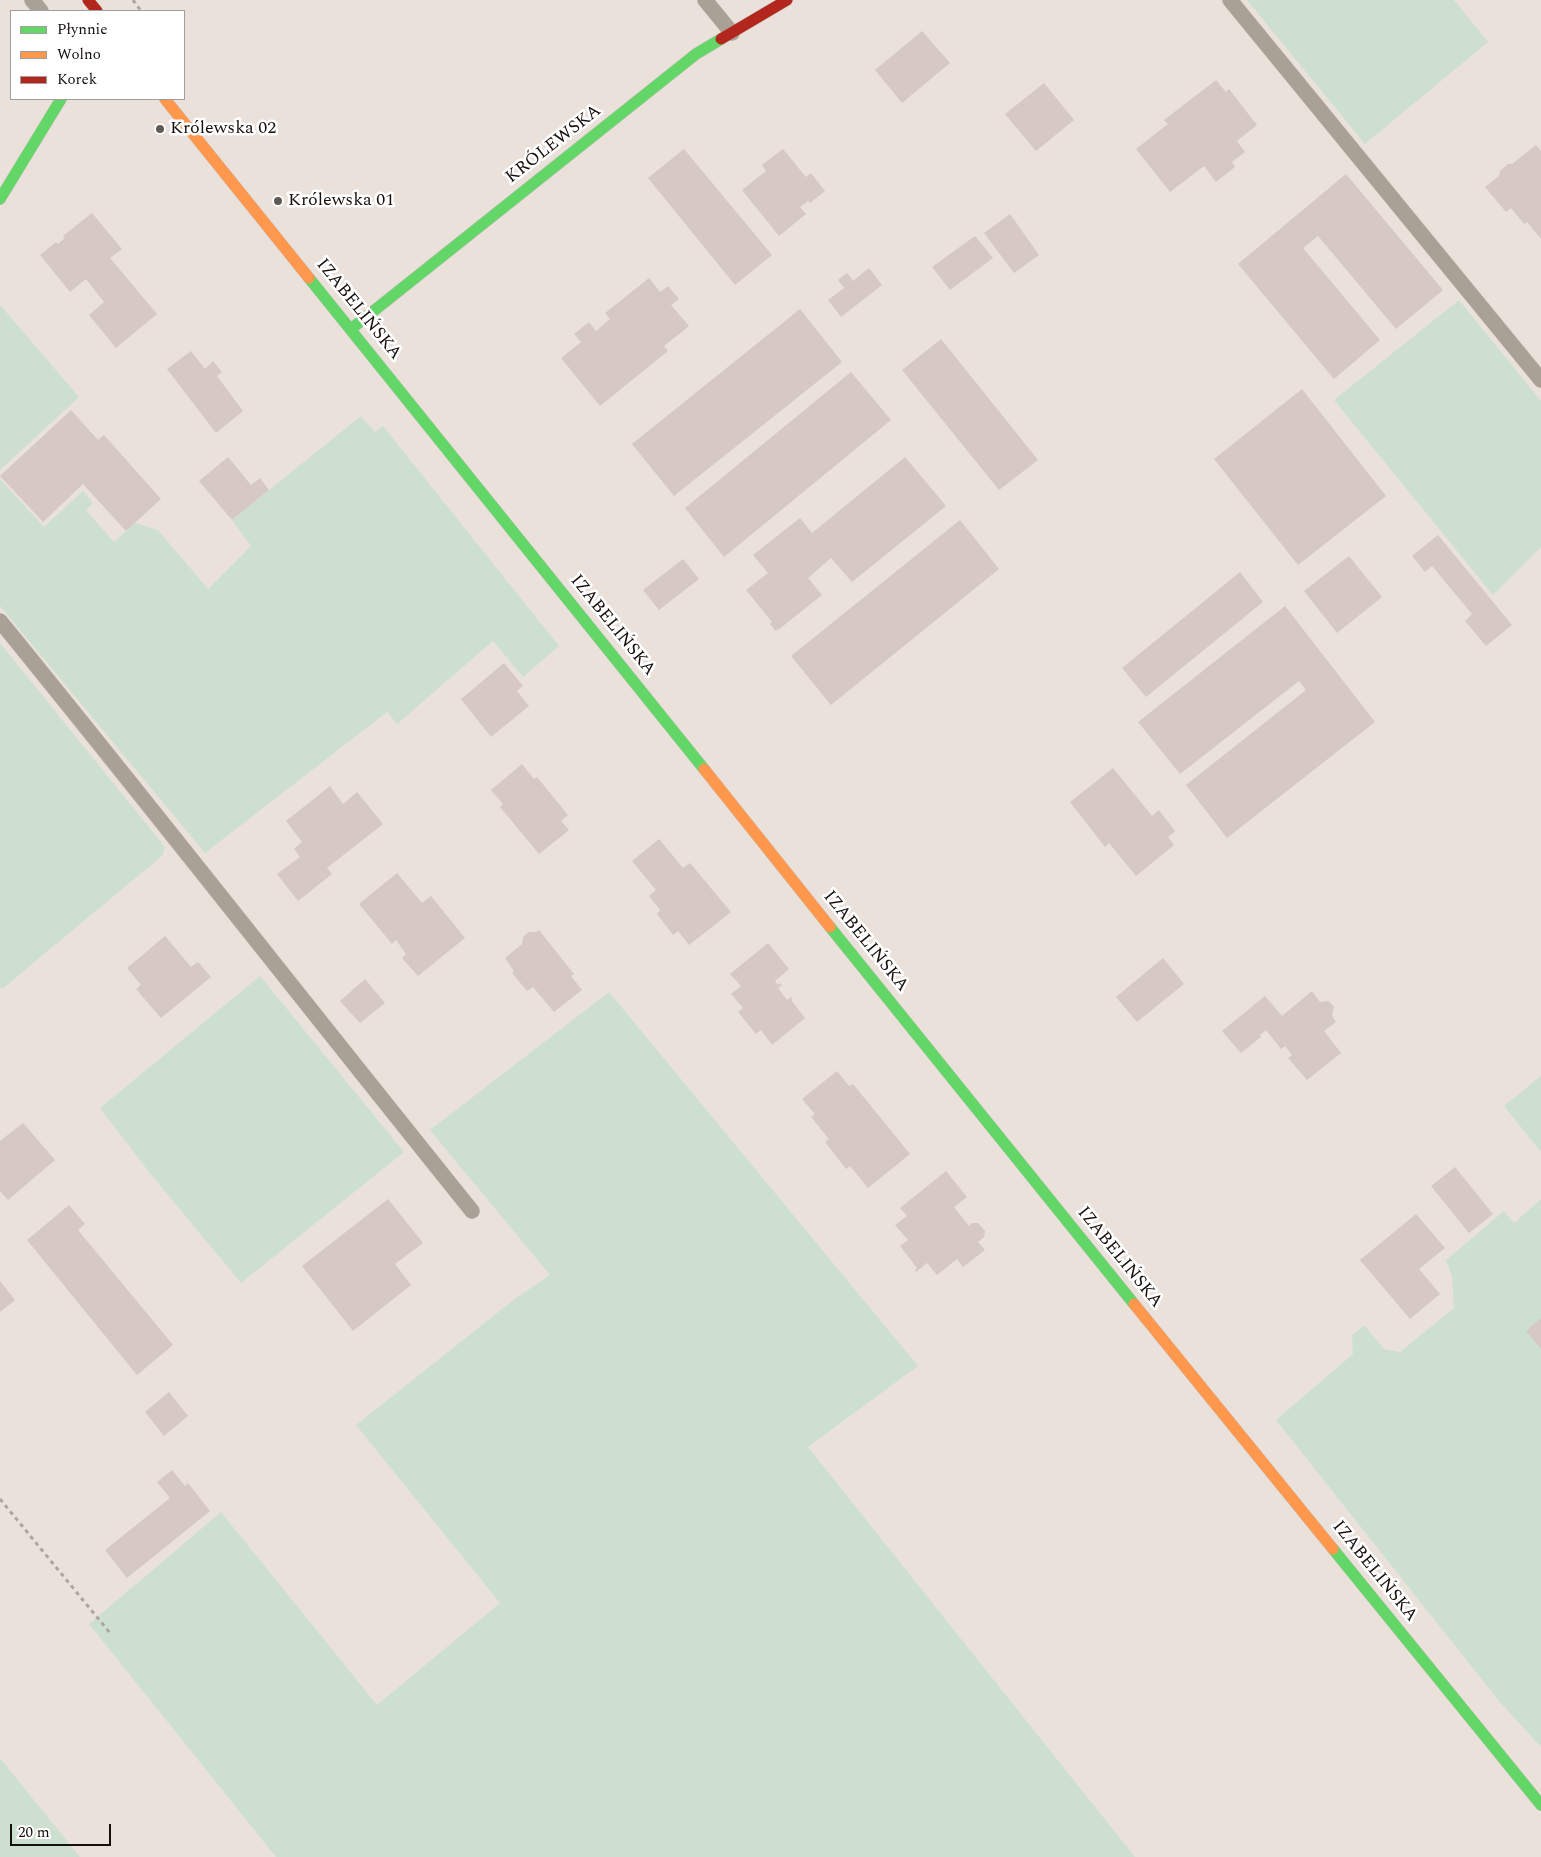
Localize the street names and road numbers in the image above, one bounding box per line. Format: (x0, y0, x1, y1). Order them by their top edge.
street label: KRÓLEWSKA (502, 101, 606, 189)
street label: IZABELIŃSKA (311, 255, 405, 365)
street label: IZABELIŃSKA (565, 571, 659, 681)
street label: IZABELIŃSKA (818, 887, 912, 997)
street label: IZABELIŃSKA (1072, 1203, 1166, 1313)
street label: IZABELIŃSKA (1327, 1517, 1421, 1627)

